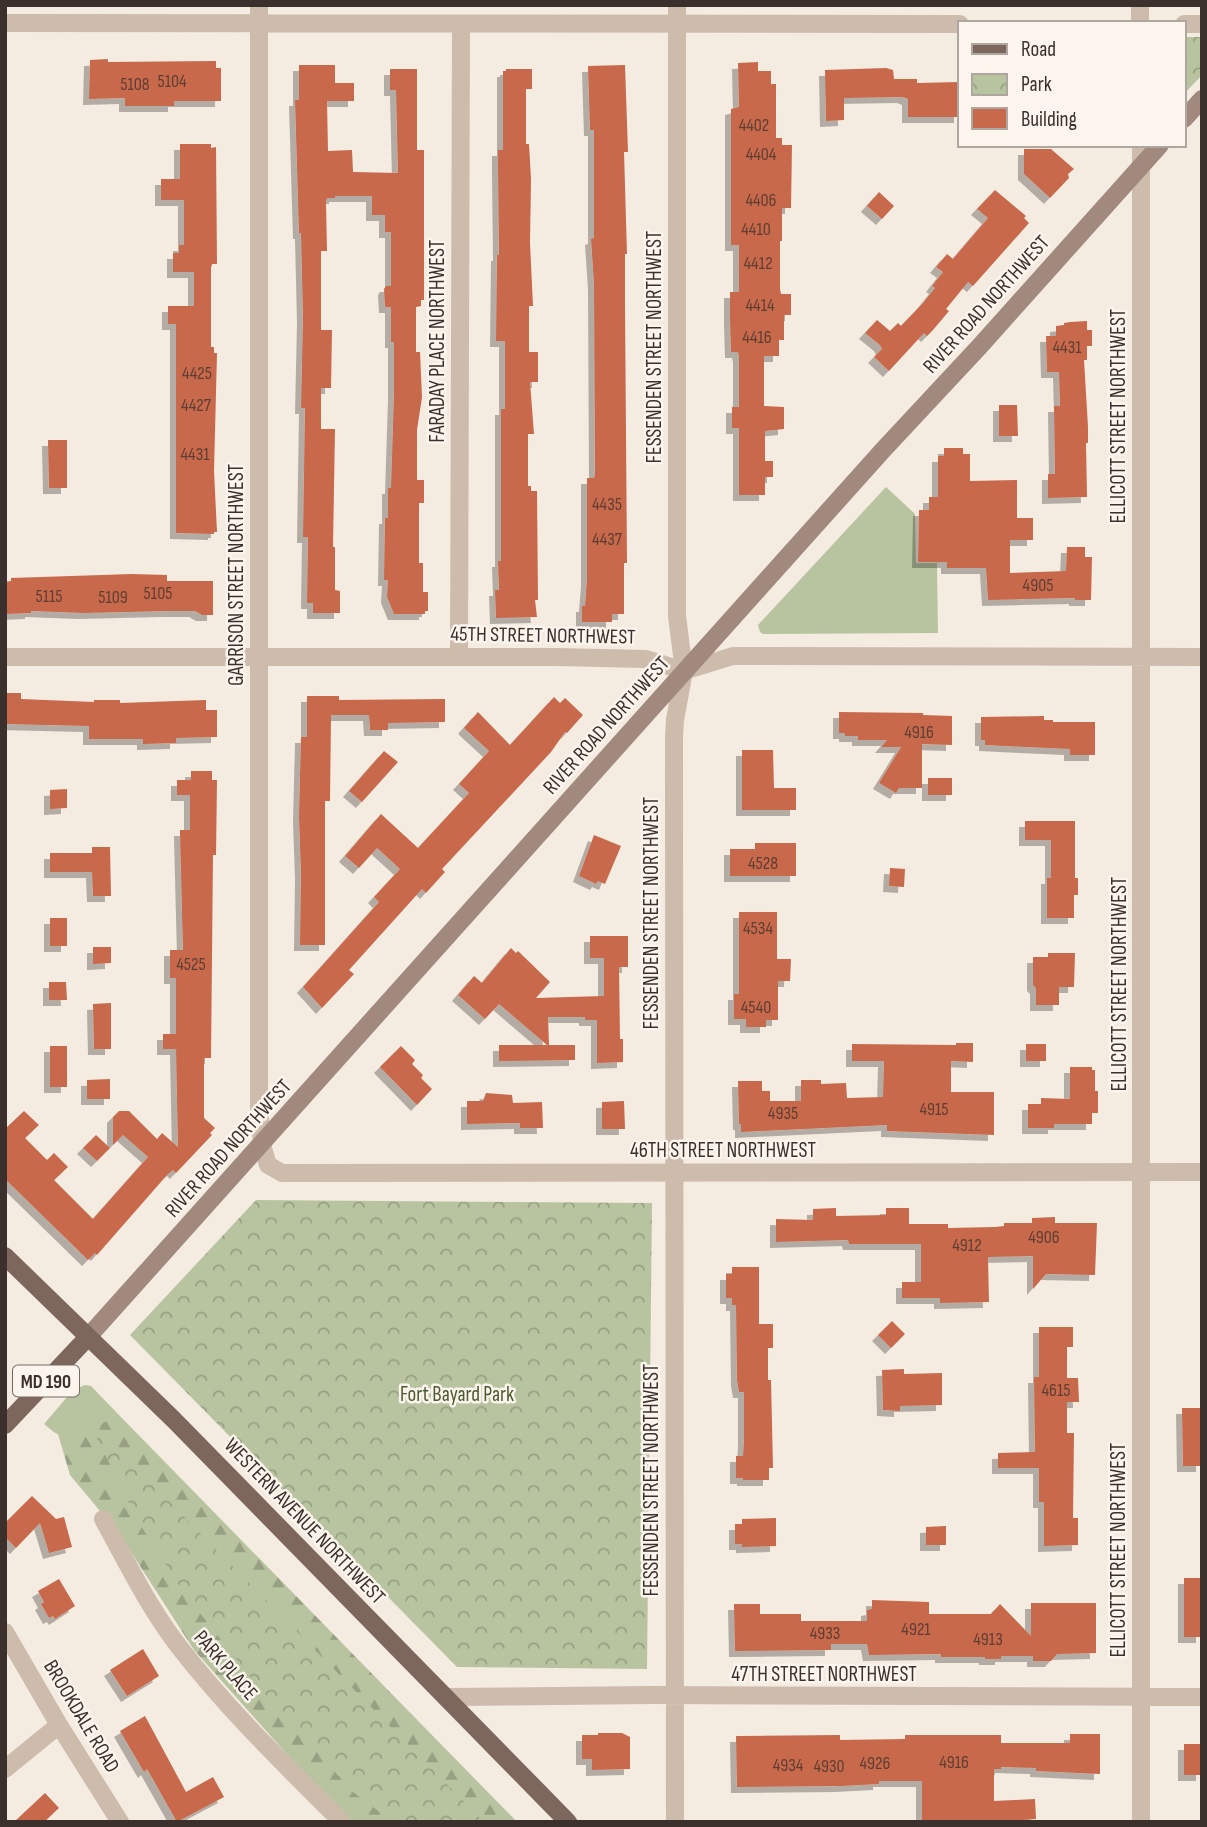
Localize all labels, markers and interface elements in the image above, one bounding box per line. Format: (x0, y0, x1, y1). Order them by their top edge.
legend (958, 21, 1186, 147)
text: Road (1021, 37, 1056, 62)
house number: 5104 (157, 71, 187, 92)
text: Park (1021, 72, 1052, 97)
house number: 5108 (120, 74, 150, 95)
text: Building (1021, 107, 1077, 132)
house number: 4402 (739, 115, 769, 136)
house number: 4404 (746, 144, 777, 165)
house number: 4406 (745, 190, 777, 211)
house number: 4410 (741, 219, 771, 240)
street label: FESSENDEN STREET NORTHWEST (642, 230, 667, 463)
street label: RIVER ROAD NORTHWEST (918, 230, 1055, 378)
street label: FARADAY PLACE NORTHWEST (425, 239, 450, 442)
house number: 4412 (743, 253, 773, 274)
house number: 4414 (746, 295, 775, 316)
street label: ELLICOTT STREET NORTHWEST (1106, 308, 1131, 523)
house number: 4416 (742, 327, 772, 348)
house number: 4431 (1052, 337, 1082, 358)
house number: 4425 (182, 363, 212, 384)
house number: 4427 (181, 395, 212, 416)
house number: 4431 (180, 444, 210, 465)
street label: GARRISON STREET NORTHWEST (224, 463, 249, 686)
house number: 4435 (592, 494, 622, 515)
house number: 4437 (592, 529, 623, 550)
house number: 4905 (1023, 575, 1053, 596)
house number: 5105 (144, 583, 172, 604)
house number: 5115 (35, 586, 63, 607)
house number: 5109 (98, 587, 128, 608)
street label: 45TH STREET NORTHWEST (450, 621, 636, 650)
street label: RIVER ROAD NORTHWEST (538, 651, 675, 799)
house number: 4916 (904, 722, 934, 743)
street label: FESSENDEN STREET NORTHWEST (639, 796, 664, 1029)
house number: 4528 (748, 853, 778, 874)
street label: ELLICOTT STREET NORTHWEST (1107, 876, 1132, 1091)
house number: 4534 (743, 918, 773, 939)
house number: 4525 (176, 954, 206, 975)
house number: 4540 (741, 997, 771, 1018)
street label: RIVER ROAD NORTHWEST (160, 1074, 297, 1222)
house number: 4915 (919, 1099, 949, 1120)
house number: 4935 (768, 1103, 798, 1124)
street label: 46TH STREET NORTHWEST (630, 1138, 816, 1163)
house number: 4906 (1028, 1227, 1060, 1248)
house number: 4912 (952, 1235, 982, 1256)
street label: FESSENDEN STREET NORTHWEST (639, 1363, 664, 1596)
road number: MD 190 (13, 1366, 79, 1396)
house number: 4615 (1042, 1380, 1070, 1401)
park label: Fort Bayard Park (400, 1382, 514, 1407)
street label: WESTERN AVENUE NORTHWEST (219, 1433, 391, 1610)
street label: ELLICOTT STREET NORTHWEST (1106, 1442, 1131, 1657)
house number: 4921 (901, 1619, 931, 1640)
house number: 4933 (810, 1623, 840, 1644)
street label: PARK PLACE (188, 1625, 263, 1705)
house number: 4913 (973, 1629, 1003, 1650)
street label: BROOKDALE ROAD (38, 1655, 125, 1777)
street label: 47TH STREET NORTHWEST (731, 1662, 917, 1687)
house number: 4916 (939, 1752, 969, 1773)
house number: 4926 (860, 1753, 891, 1774)
house number: 4934 (773, 1755, 804, 1776)
house number: 4930 (813, 1756, 845, 1777)

